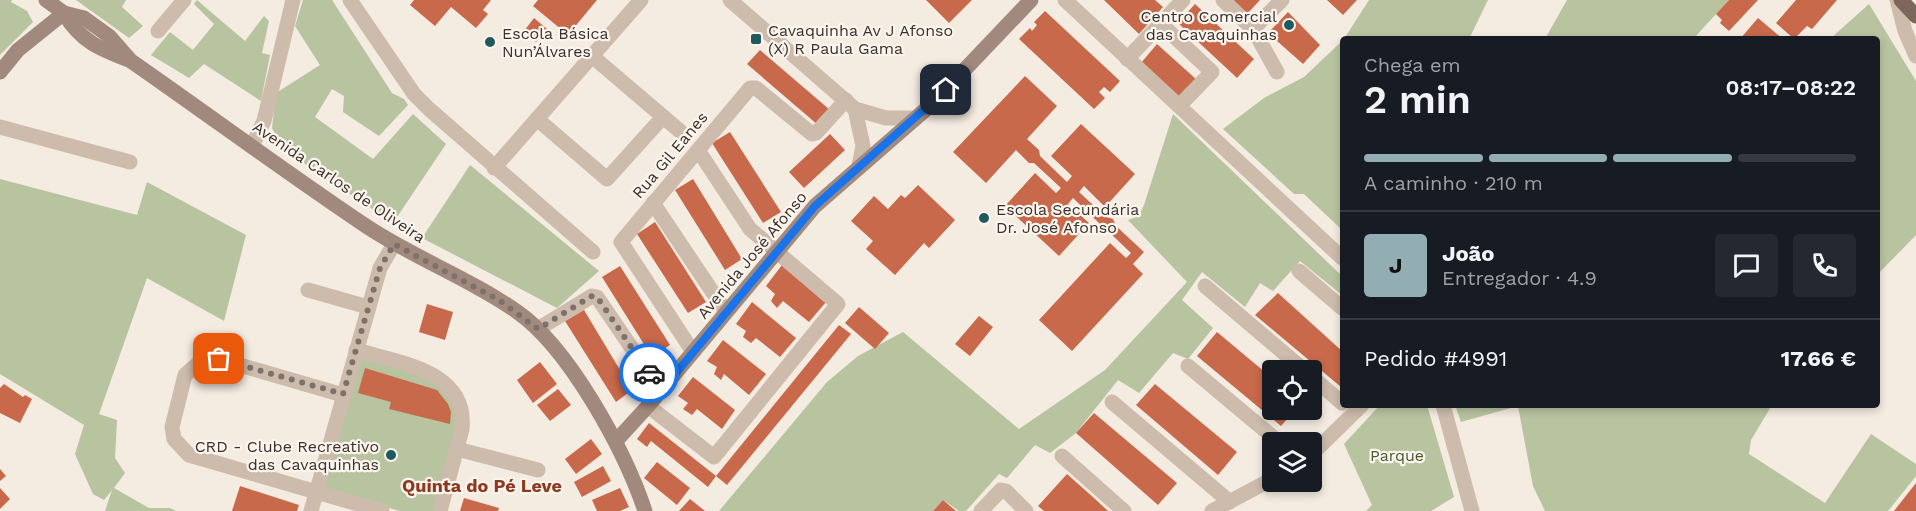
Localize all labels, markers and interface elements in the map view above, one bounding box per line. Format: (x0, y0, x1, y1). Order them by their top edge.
place label: Centro Comercial das Cavaquinhas (1140, 7, 1277, 44)
marker: Centro Comercial das Cavaquinhas (1282, 18, 1296, 32)
place label: Cavaquinha Av J Afonso (X) R Paula Gama (768, 21, 953, 58)
place label: Escola Básica Nun’Álvares (502, 24, 608, 61)
marker: Cavaquinha Av J Afonso (X) R Paula Gama (749, 32, 763, 46)
marker: Escola Básica Nun’Álvares (483, 35, 497, 49)
text: Chega em (1364, 53, 1461, 77)
pin (920, 64, 971, 115)
icon: home (929, 73, 962, 106)
text: 08:17–08:22 (1725, 75, 1856, 100)
text: 2 min (1364, 77, 1471, 122)
street label: Rua Gil Eanes (628, 108, 712, 202)
street label: Avenida Carlos de Oliveira (249, 117, 429, 247)
text: A caminho · 210 m (1364, 171, 1543, 195)
street label: Avenida José Afonso (693, 187, 811, 323)
place label: Escola Secundária Dr. José Afonso (996, 200, 1139, 237)
marker: Escola Secundária Dr. José Afonso (977, 211, 991, 225)
button: chat (1715, 234, 1778, 297)
button: phone (1793, 234, 1856, 297)
text: João (1442, 241, 1494, 266)
text: J (1389, 253, 1402, 278)
text: Entregador · 4.9 (1442, 266, 1597, 290)
pin (193, 333, 244, 384)
icon: bag (202, 342, 235, 375)
courier (619, 343, 679, 403)
text: Pedido #4991 (1364, 346, 1507, 371)
text: 17.66 € (1781, 346, 1856, 371)
icon: car (633, 357, 666, 390)
map controls (1262, 360, 1322, 492)
button: locate (1262, 360, 1322, 420)
button: layers (1262, 432, 1322, 492)
place label: CRD - Clube Recreativo das Cavaquinhas (195, 437, 379, 474)
park label: Parque (1370, 446, 1424, 465)
marker: CRD - Clube Recreativo das Cavaquinhas (384, 448, 398, 462)
district label: Quinta do Pé Leve (402, 475, 562, 496)

